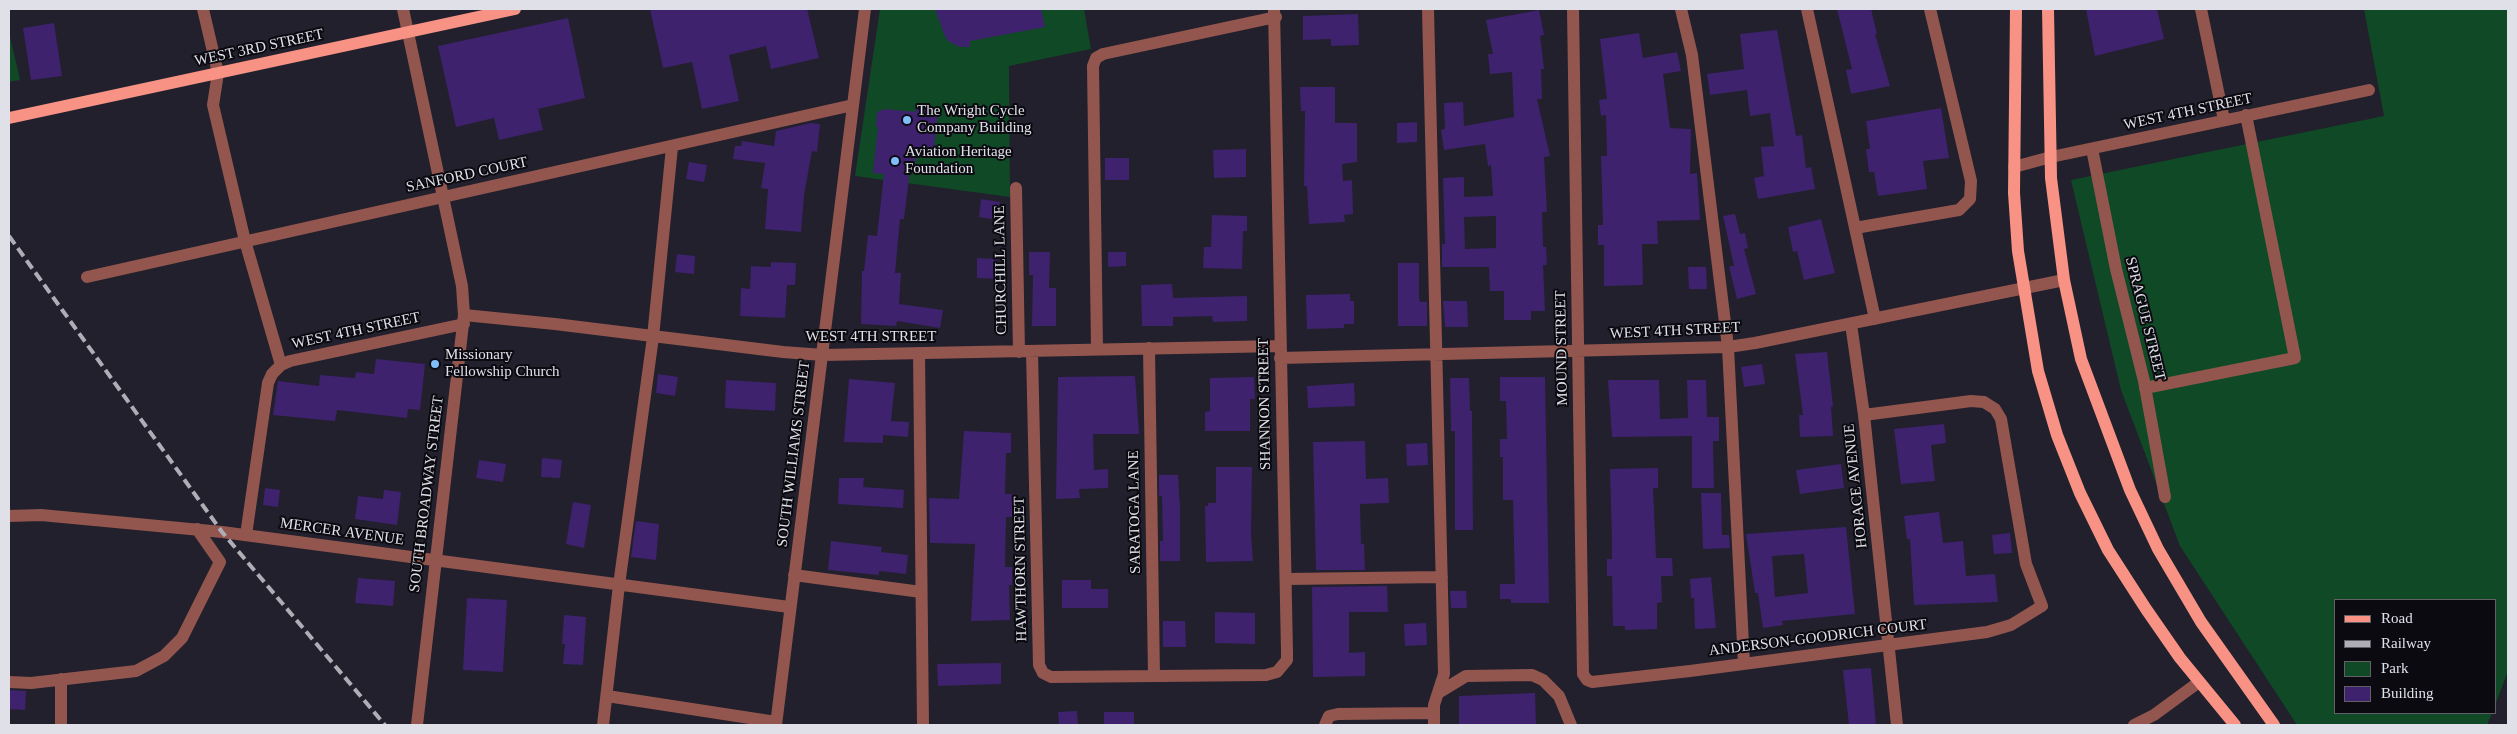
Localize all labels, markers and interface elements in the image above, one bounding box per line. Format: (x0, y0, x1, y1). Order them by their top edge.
street label: WEST 3RD STREET (193, 26, 325, 70)
street label: WEST 4TH STREET (2122, 90, 2254, 134)
place label: The Wright Cycle Company Building (917, 102, 1032, 137)
marker: The Wright Cycle Company Building (901, 114, 913, 126)
place label: Aviation Heritage Foundation (905, 143, 1012, 178)
street label: SANFORD COURT (405, 153, 529, 197)
marker: Aviation Heritage Foundation (889, 155, 901, 167)
street label: CHURCHILL LANE (991, 205, 1011, 335)
street label: SPRAGUE STREET (2121, 255, 2169, 383)
street label: MOUND STREET (1552, 290, 1572, 406)
street label: WEST 4TH STREET (290, 309, 422, 353)
street label: WEST 4TH STREET (1609, 319, 1741, 343)
street label: WEST 4TH STREET (806, 328, 936, 346)
street label: SHANNON STREET (1255, 338, 1275, 470)
place label: Missionary Fellowship Church (445, 346, 560, 381)
marker: Missionary Fellowship Church (429, 358, 441, 370)
street label: SOUTH WILLIAMS STREET (774, 360, 814, 548)
street label: SOUTH BROADWAY STREET (406, 395, 448, 593)
street label: HORACE AVENUE (1841, 423, 1871, 549)
street label: SARATOGA LANE (1125, 450, 1145, 574)
street label: HAWTHORN STREET (1011, 496, 1031, 642)
street label: MERCER AVENUE (279, 514, 405, 550)
legend (2334, 599, 2497, 714)
text: Road (2381, 610, 2413, 626)
street label: ANDERSON-GOODRICH COURT (1708, 616, 1928, 660)
text: Railway (2381, 635, 2431, 651)
text: Park (2381, 660, 2409, 676)
text: Building (2381, 685, 2434, 701)

